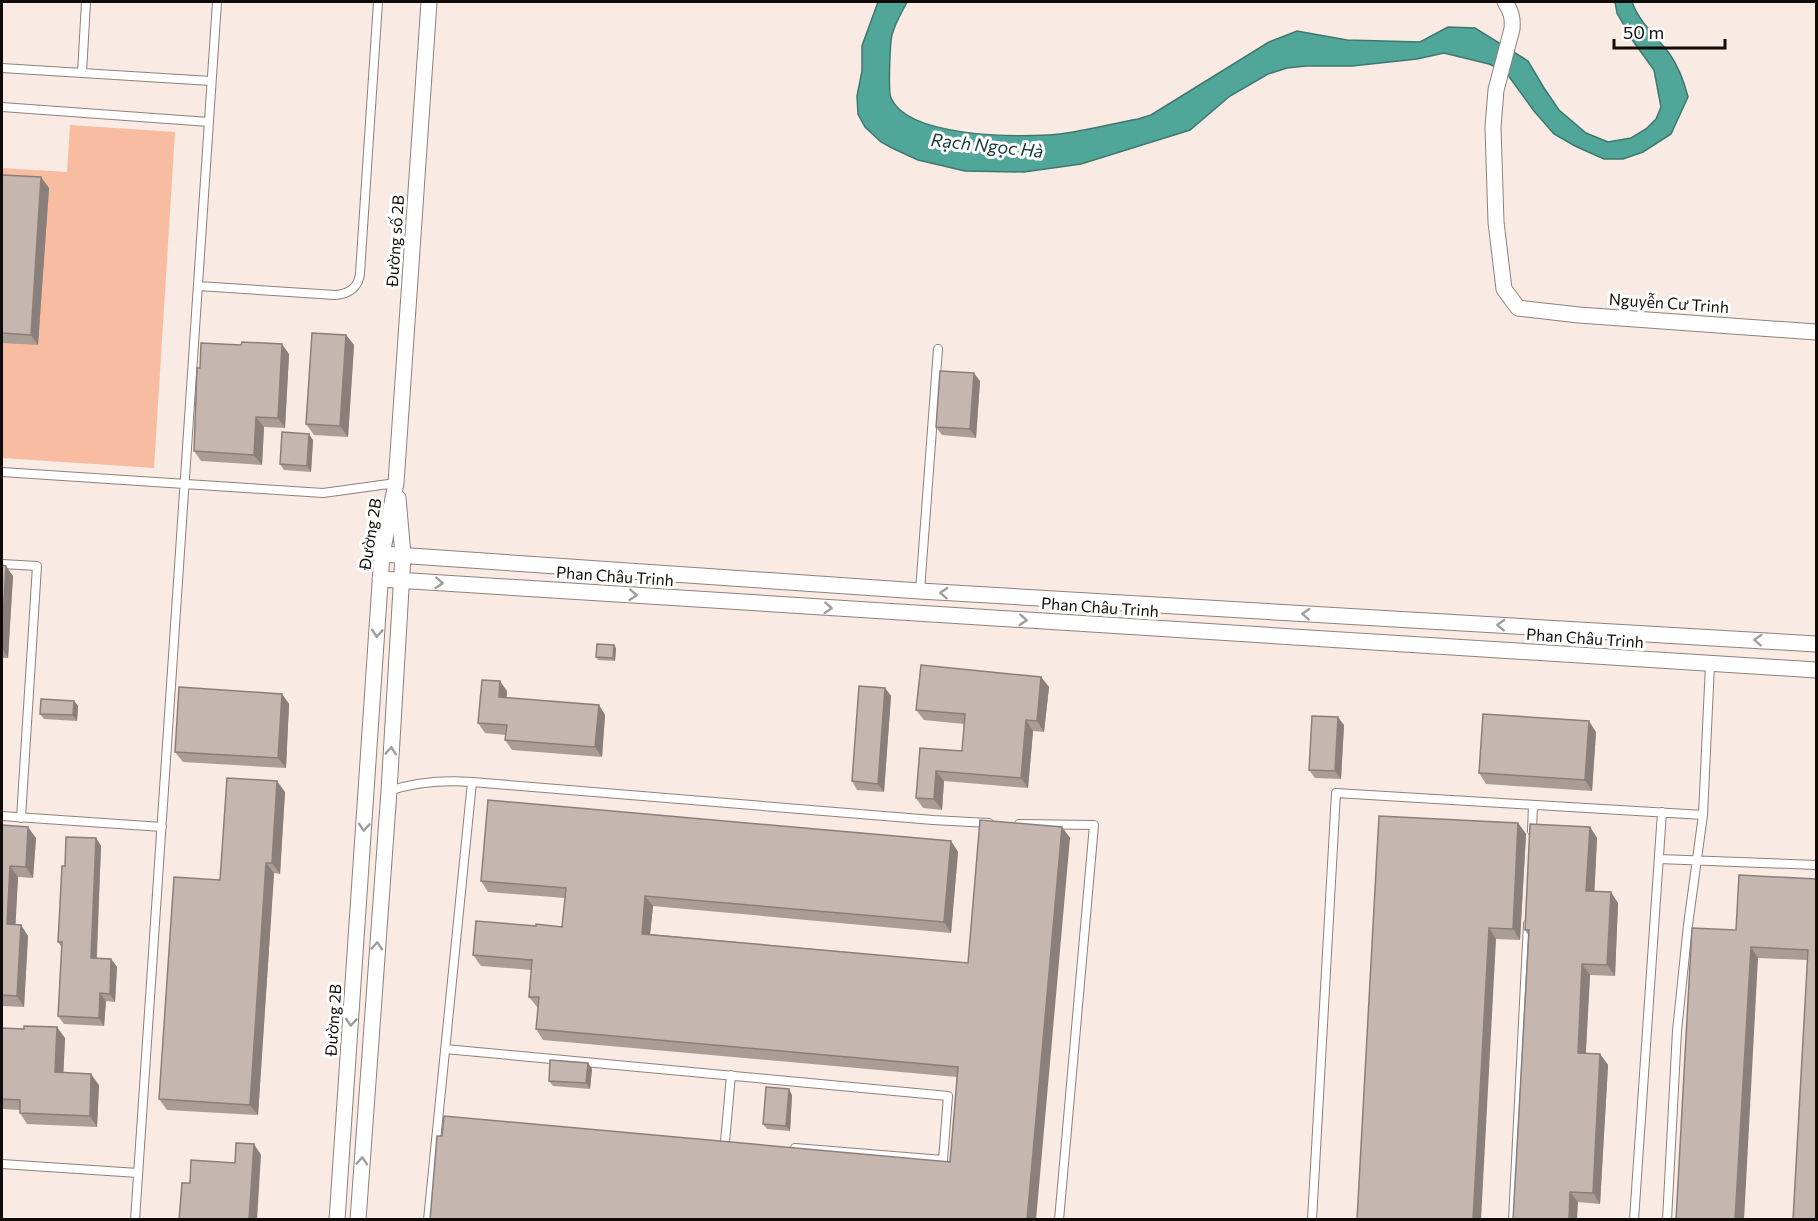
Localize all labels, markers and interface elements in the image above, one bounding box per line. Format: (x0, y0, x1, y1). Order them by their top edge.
scale bar (1614, 12, 1725, 50)
text: 50 m (1623, 21, 1664, 43)
water label: Rạch Ngọc Hà (930, 128, 1044, 162)
street label: Đường số 2B (382, 194, 407, 289)
street label: Nguyễn Cư Trinh (1608, 289, 1730, 316)
street label: Đường 2B (354, 497, 385, 572)
street label: Phan Châu Trinh (556, 562, 675, 589)
one-way arrow (434, 576, 443, 589)
one-way arrow (939, 586, 948, 599)
one-way arrow (629, 588, 638, 601)
street label: Phan Châu Trinh (1041, 593, 1160, 620)
one-way arrow (824, 601, 833, 614)
one-way arrow (1301, 607, 1310, 620)
one-way arrow (1018, 613, 1027, 626)
one-way arrow (1496, 619, 1505, 632)
street label: Phan Châu Trinh (1526, 624, 1645, 651)
one-way arrow (371, 628, 384, 637)
one-way arrow (1754, 634, 1763, 647)
one-way arrow (385, 747, 398, 756)
one-way arrow (357, 823, 370, 832)
one-way arrow (371, 941, 384, 950)
street label: Đường 2B (320, 983, 344, 1058)
one-way arrow (344, 1018, 357, 1027)
one-way arrow (355, 1157, 368, 1166)

